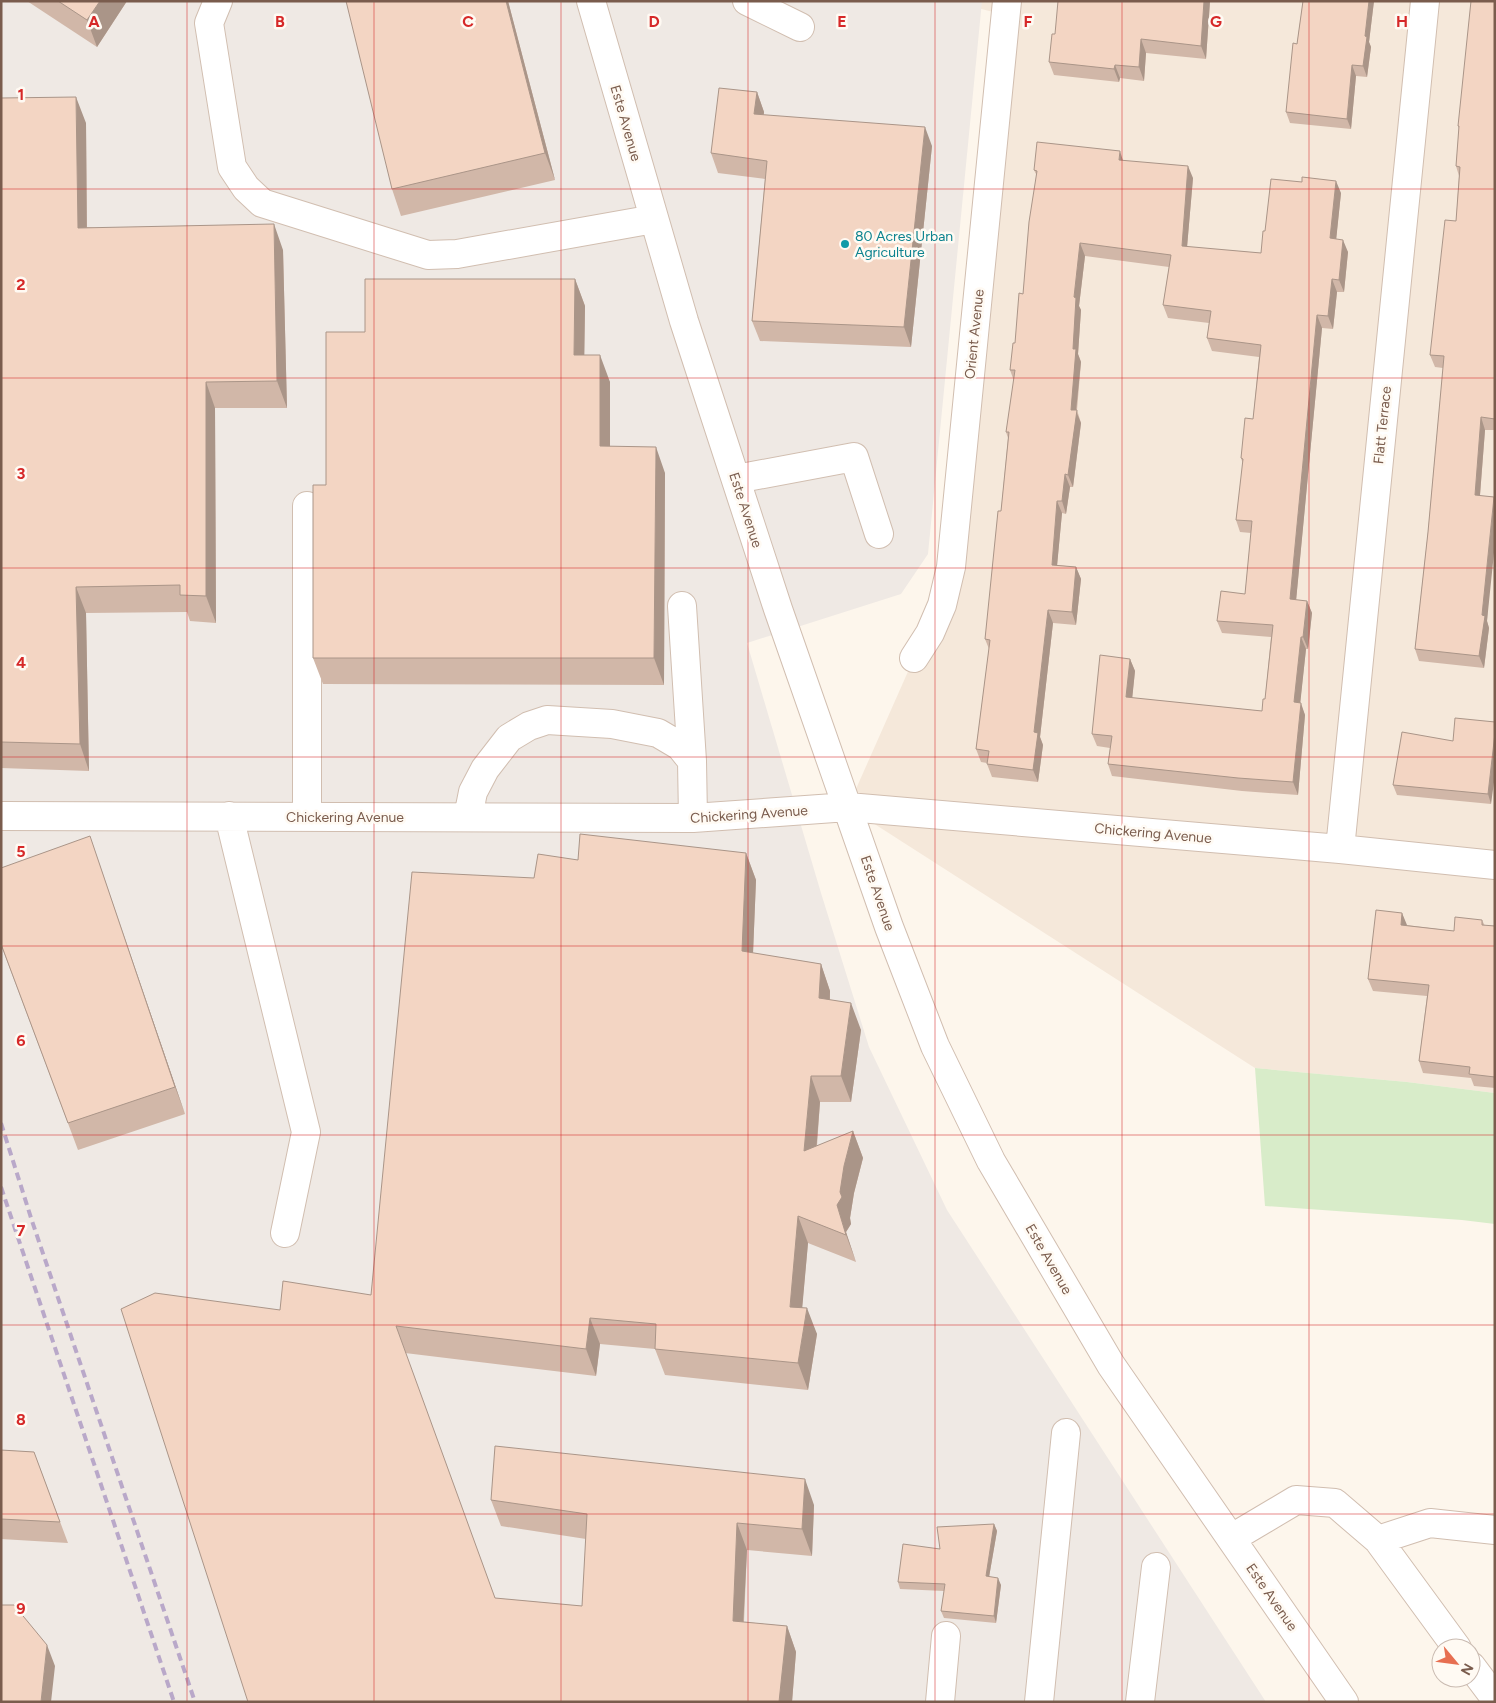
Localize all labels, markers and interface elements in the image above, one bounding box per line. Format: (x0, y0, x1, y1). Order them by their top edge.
text: A (88, 12, 100, 31)
text: B (275, 12, 285, 31)
text: C (462, 12, 474, 31)
text: D (648, 12, 660, 31)
text: E (837, 12, 847, 31)
text: F (1024, 12, 1033, 31)
text: G (1210, 12, 1222, 31)
text: H (1396, 12, 1408, 31)
street label: Este Avenue (607, 83, 645, 164)
text: 1 (18, 85, 24, 104)
place label: 80 Acres Urban Agriculture (855, 228, 953, 261)
marker: 80 Acres Urban Agriculture (839, 238, 851, 250)
text: 2 (16, 275, 26, 294)
street label: Orient Avenue (961, 288, 988, 380)
street label: Flatt Terrace (1370, 385, 1395, 465)
text: 3 (17, 464, 26, 483)
street label: Este Avenue (725, 470, 766, 550)
text: 4 (16, 653, 26, 672)
street label: Chickering Avenue (690, 802, 809, 827)
street label: Chickering Avenue (286, 809, 404, 826)
street label: Chickering Avenue (1094, 820, 1213, 847)
text: 5 (16, 842, 26, 861)
street label: Este Avenue (857, 853, 898, 933)
text: 6 (16, 1031, 26, 1050)
text: 7 (17, 1221, 26, 1240)
street label: Este Avenue (1022, 1221, 1076, 1298)
text: 8 (16, 1410, 26, 1429)
street label: Este Avenue (1242, 1560, 1301, 1635)
text: 9 (16, 1599, 26, 1618)
north arrow (1431, 1638, 1481, 1688)
text: N (1457, 1660, 1477, 1678)

